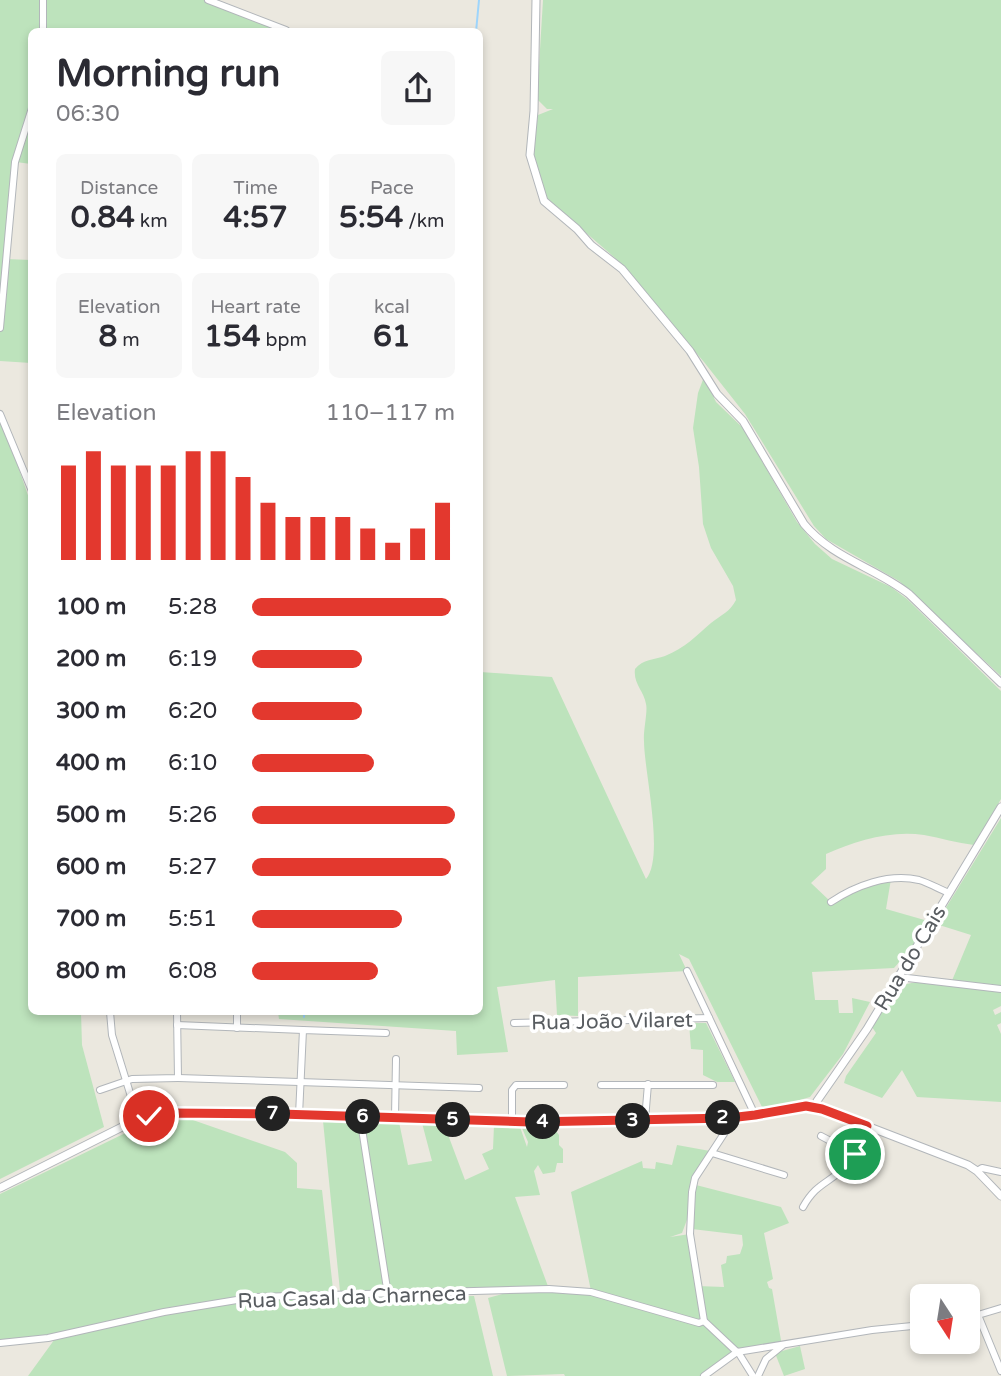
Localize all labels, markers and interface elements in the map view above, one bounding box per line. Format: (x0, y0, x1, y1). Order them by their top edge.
text: Morning run (56, 51, 280, 97)
button: share (381, 51, 455, 125)
text: 06:30 (56, 100, 120, 128)
text: Distance (80, 177, 158, 199)
text: Time (233, 177, 278, 199)
text: Pace (370, 177, 414, 199)
text: 0.84 (71, 199, 135, 236)
text: 4:57 (223, 199, 288, 236)
text: 5:54 (339, 199, 403, 236)
text: km (135, 210, 168, 232)
text: /km (403, 210, 445, 232)
text: Elevation (78, 296, 161, 318)
text: Heart rate (210, 296, 301, 318)
text: kcal (374, 296, 410, 318)
text: 8 (99, 318, 117, 355)
text: 154 (204, 318, 261, 355)
text: 61 (373, 318, 411, 355)
text: m (117, 329, 140, 351)
text: bpm (261, 329, 307, 351)
text: Elevation (56, 399, 157, 427)
text: 110–117 m (326, 399, 455, 427)
text: 100 m (56, 593, 126, 621)
text: 5:28 (168, 593, 217, 621)
text: 200 m (56, 645, 126, 673)
text: 6:19 (168, 645, 217, 673)
text: 300 m (56, 697, 126, 725)
text: 6:20 (168, 697, 217, 725)
text: 400 m (56, 749, 126, 777)
text: 6:10 (168, 749, 217, 777)
text: 500 m (56, 801, 126, 829)
text: 5:26 (168, 801, 217, 829)
text: 600 m (56, 853, 126, 881)
text: 5:27 (168, 853, 217, 881)
street label: Rua do Cais (869, 901, 952, 1015)
text: 700 m (56, 905, 126, 933)
text: 5:51 (168, 905, 217, 933)
text: 800 m (56, 957, 126, 985)
text: 6:08 (168, 957, 217, 985)
street label: Rua João Vilaret (531, 1008, 693, 1035)
pin (119, 1086, 179, 1146)
pin: 7 (256, 1096, 290, 1132)
icon: check (130, 1097, 168, 1135)
pin: 6 (346, 1100, 380, 1134)
pin: 2 (706, 1100, 740, 1136)
text: 7 (267, 1102, 278, 1124)
pin: 5 (435, 1102, 470, 1138)
pin: 4 (526, 1104, 560, 1140)
pin: 3 (616, 1104, 650, 1138)
text: 6 (357, 1105, 368, 1127)
text: 2 (717, 1106, 728, 1128)
text: 5 (447, 1108, 458, 1130)
text: 3 (627, 1109, 638, 1131)
text: 4 (537, 1110, 548, 1132)
pin (825, 1124, 885, 1184)
icon: arrive (836, 1135, 874, 1173)
street label: Rua Casal da Charneca (237, 1281, 467, 1314)
north arrow (910, 1284, 980, 1354)
map controls (910, 1284, 980, 1354)

